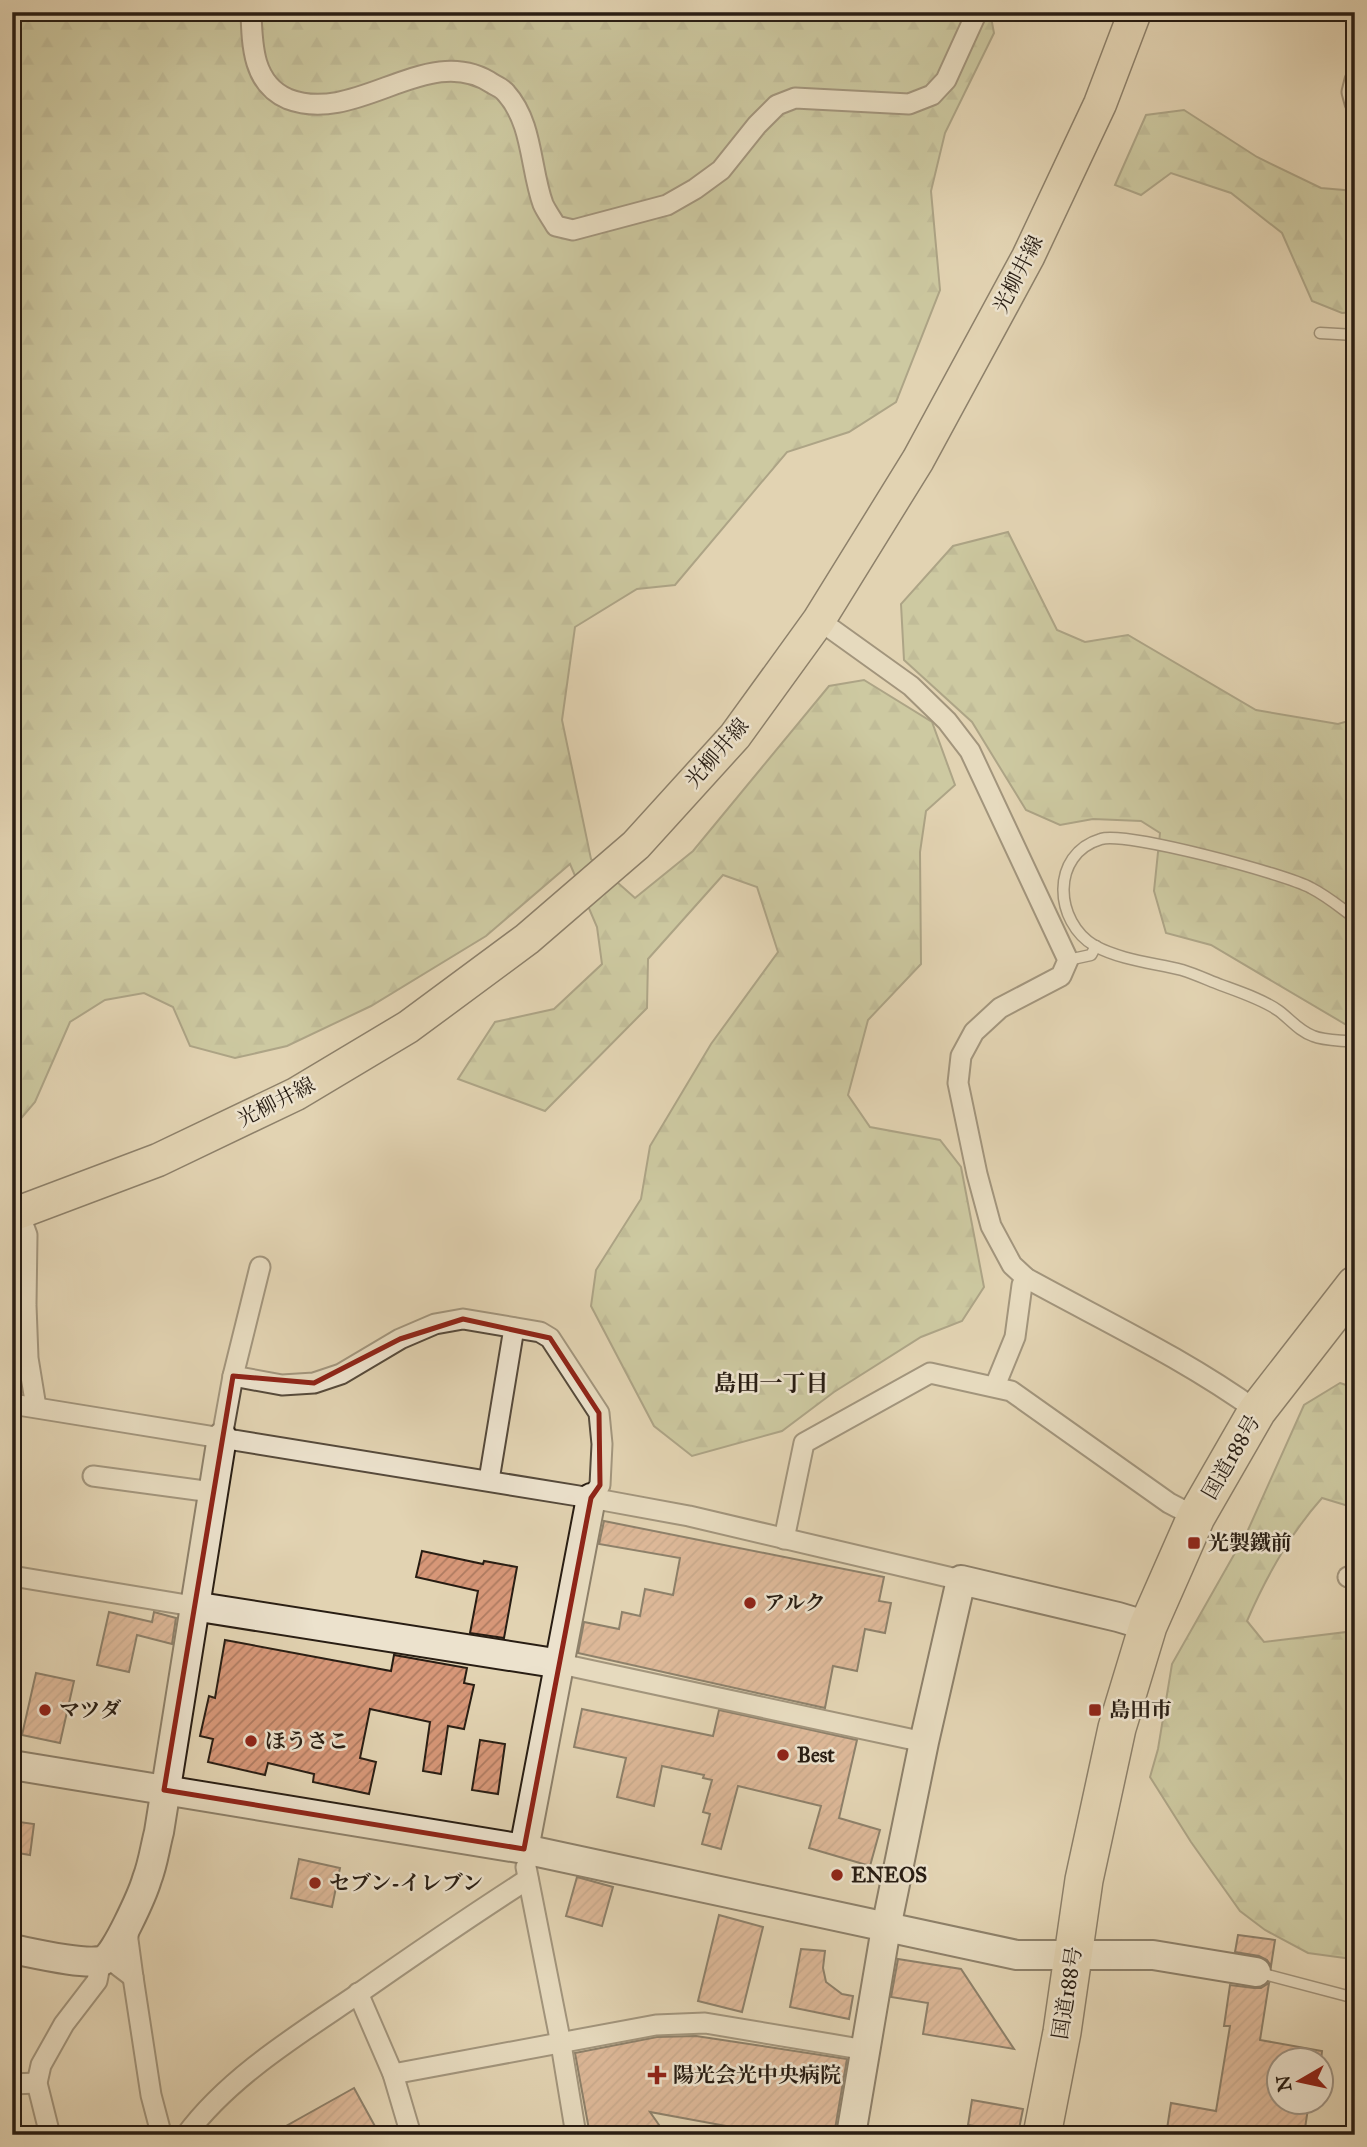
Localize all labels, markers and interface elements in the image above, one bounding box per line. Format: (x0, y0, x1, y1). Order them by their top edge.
street label: 光柳井線 (987, 231, 1049, 317)
street label: 光柳井線 (680, 713, 754, 793)
street label: 光柳井線 (233, 1071, 319, 1133)
district label: 島田一丁目 (714, 1369, 829, 1397)
street label: 国道188号 (1196, 1410, 1266, 1504)
place label: 光製鐵前 (1208, 1530, 1292, 1556)
marker: 光製鐵前 (1186, 1535, 1202, 1551)
place label: アルク (764, 1590, 826, 1616)
marker: アルク (742, 1595, 758, 1611)
place label: マツダ (59, 1697, 121, 1723)
place label: 島田市 (1109, 1697, 1172, 1723)
marker: マツダ (37, 1702, 53, 1718)
marker: 島田市 (1087, 1702, 1103, 1718)
place label: ほうさこ (265, 1728, 349, 1754)
marker: ほうさこ (243, 1733, 259, 1749)
place label: Best (797, 1742, 835, 1768)
marker: Best (775, 1747, 791, 1763)
place label: ENEOS (851, 1862, 927, 1888)
marker: ENEOS (829, 1867, 845, 1883)
place label: セブン-イレブン (329, 1870, 483, 1896)
marker: セブン-イレブン (307, 1875, 323, 1891)
street label: 国道188号 (1047, 1945, 1087, 2041)
north arrow (1266, 2046, 1336, 2116)
place label: 陽光会光中央病院 (673, 2062, 841, 2088)
marker: 陽光会光中央病院 (647, 2065, 667, 2085)
text: N (1271, 2074, 1296, 2093)

